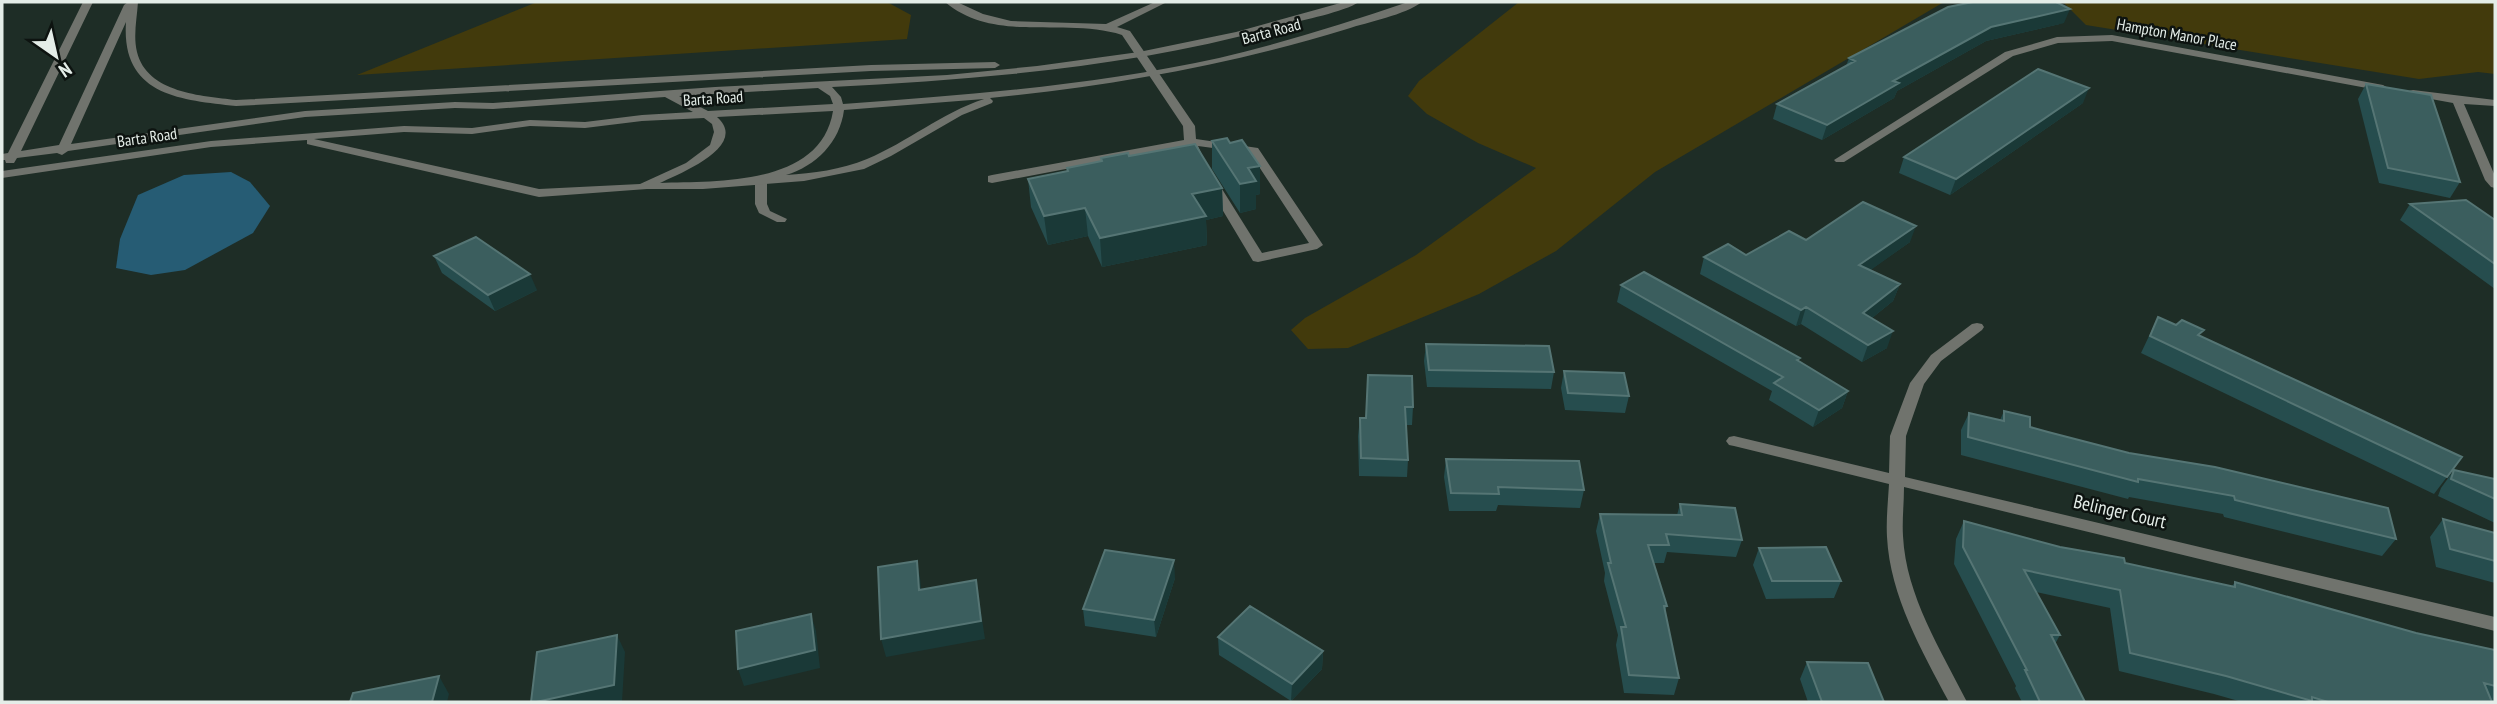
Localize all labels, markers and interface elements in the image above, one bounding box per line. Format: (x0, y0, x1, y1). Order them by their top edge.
street label: Barta Road (1239, 14, 1303, 48)
street label: Hampton Manor Place (2115, 14, 2239, 54)
north arrow (21, 21, 91, 91)
text: N (55, 57, 76, 83)
street label: Barta Road (682, 86, 744, 110)
street label: Barta Road (116, 123, 178, 151)
street label: Belinger Court (2071, 489, 2169, 533)

